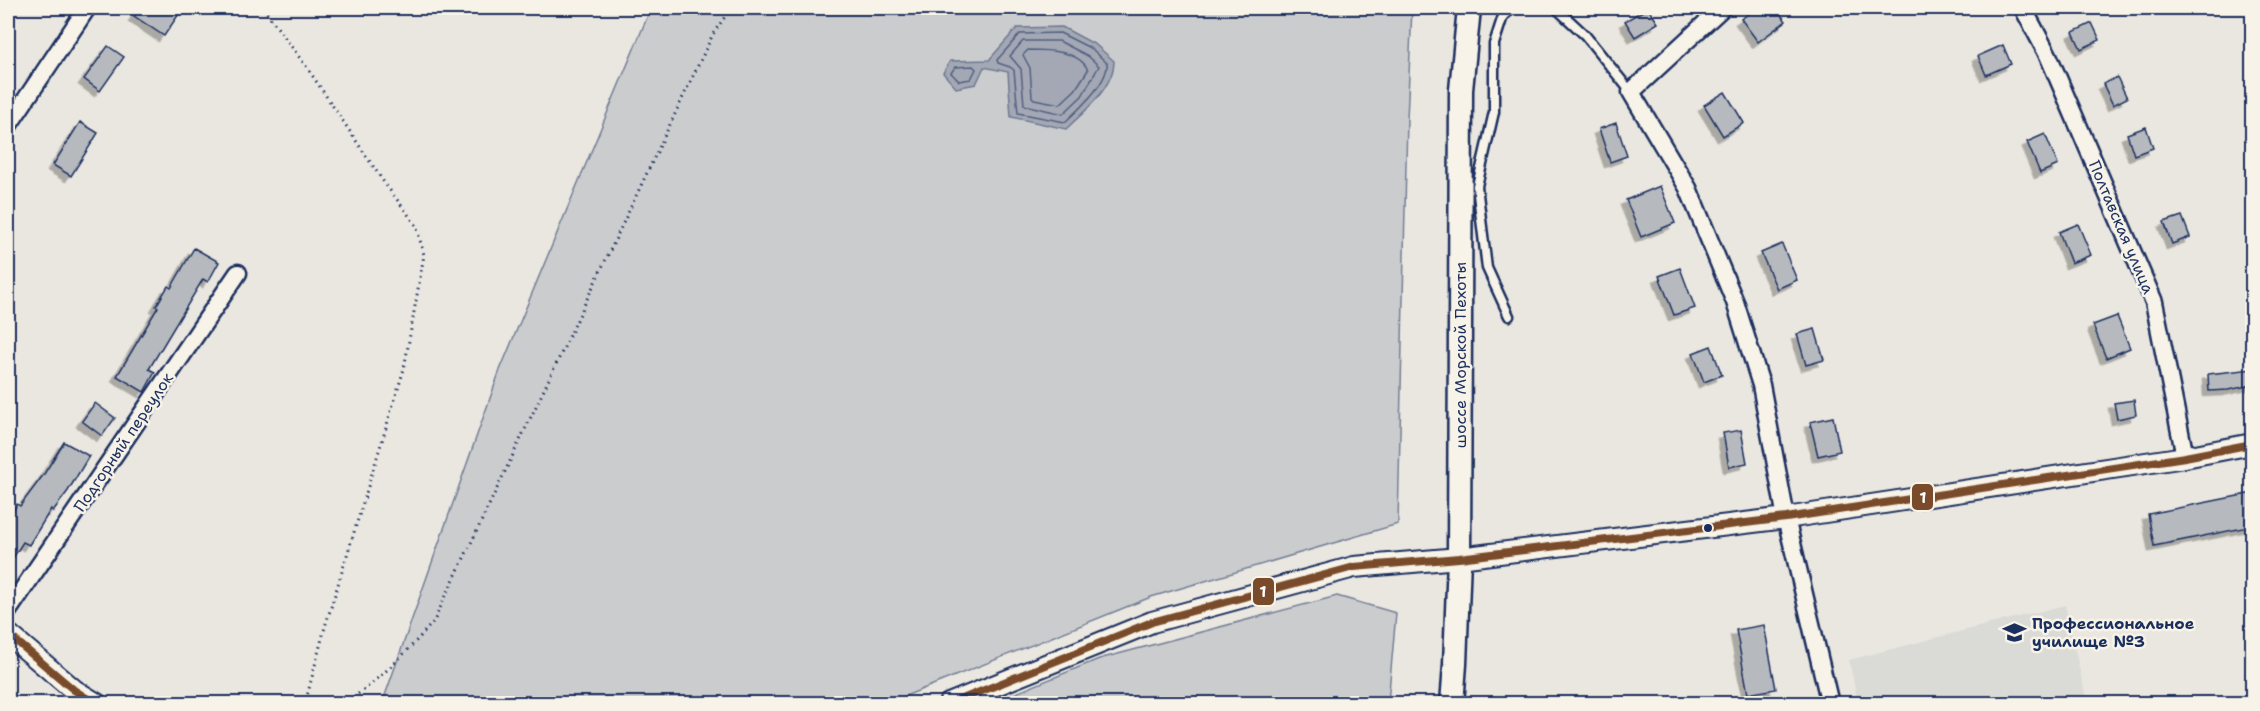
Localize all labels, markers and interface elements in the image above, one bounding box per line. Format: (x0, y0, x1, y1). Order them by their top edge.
street label: Полтавская улица (2084, 157, 2159, 297)
street label: шоссе Морской Пехоты (1450, 262, 1471, 448)
street label: Подгорный переулок (69, 368, 178, 516)
line badge: 1 (1911, 483, 1934, 511)
text: 1 (1919, 487, 1927, 508)
unlabelled marker (1702, 522, 1714, 534)
line badge: 1 (1252, 577, 1275, 606)
text: 1 (1259, 581, 1267, 602)
place label: Профессиональное училище №3 (2032, 613, 2195, 652)
school or university icon: Профессиональное училище №3 (2001, 619, 2027, 645)

